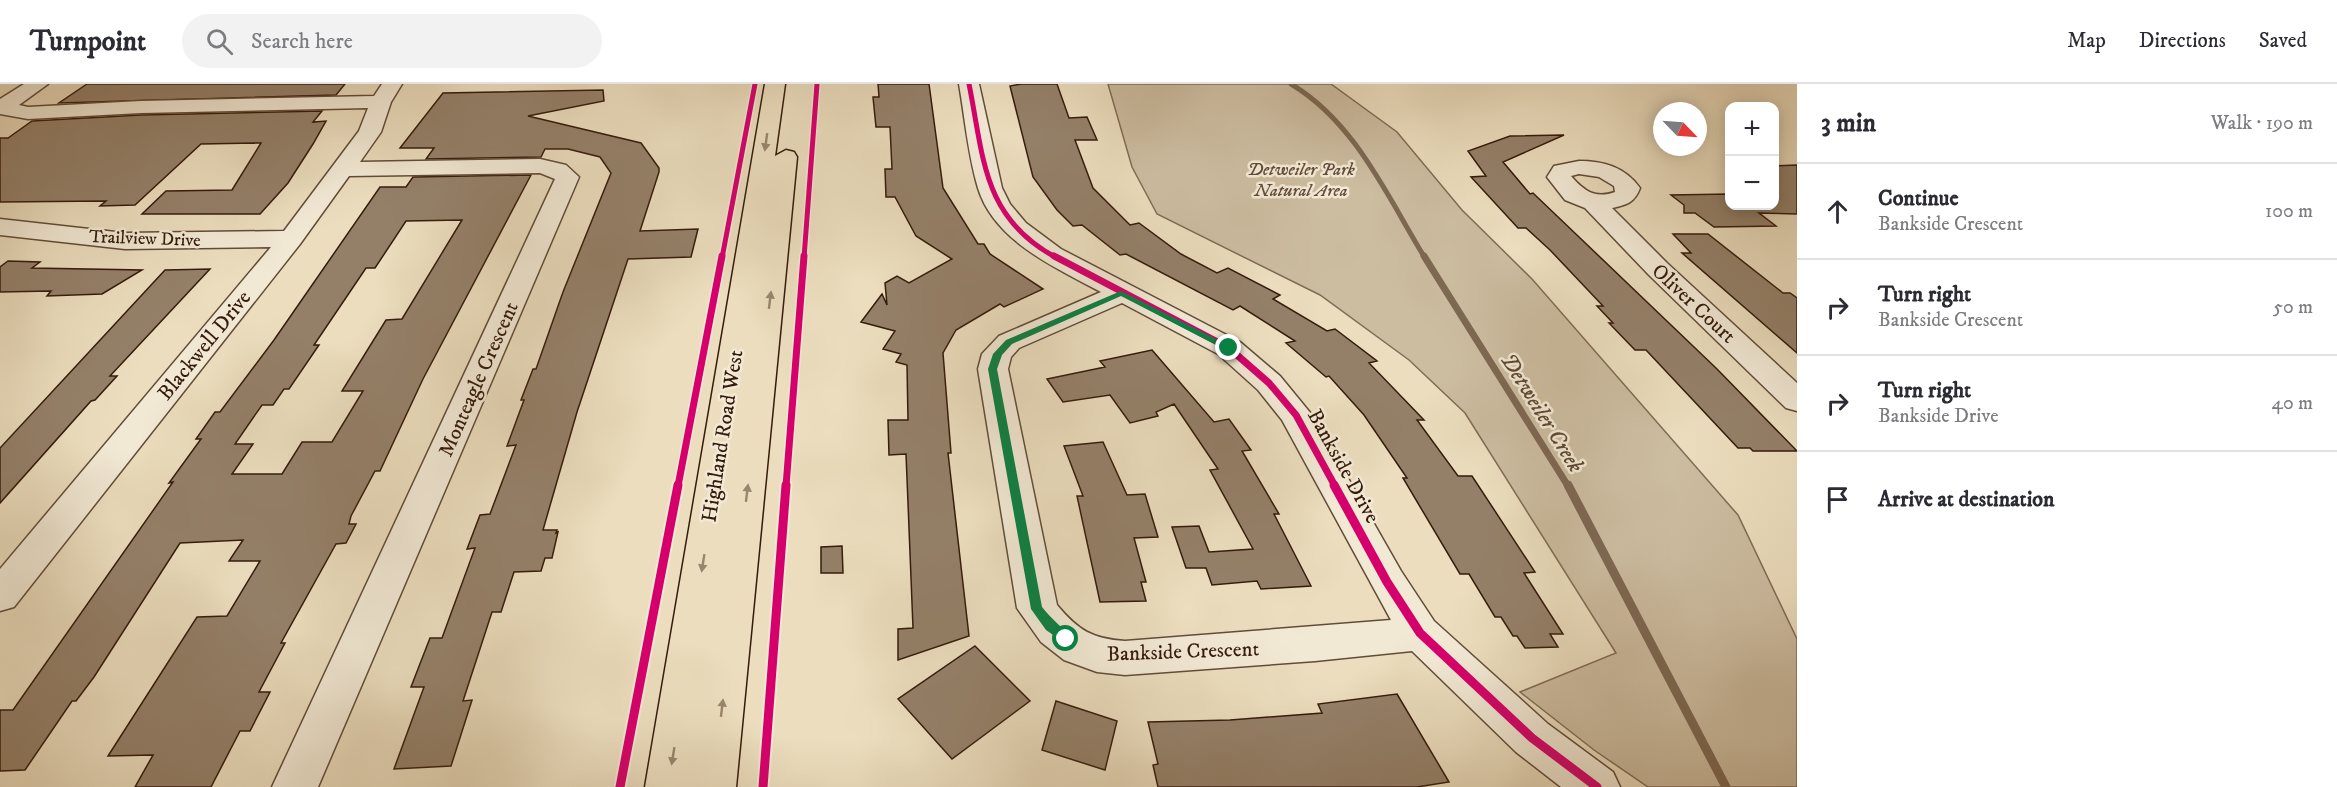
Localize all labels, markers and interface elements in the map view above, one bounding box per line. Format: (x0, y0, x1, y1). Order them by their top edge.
search box (182, 14, 602, 68)
text: Turnpoint (30, 24, 146, 59)
icon: search (203, 25, 236, 58)
text: Search here (251, 28, 353, 55)
text: Map (2067, 28, 2106, 54)
text: Directions (2139, 28, 2226, 54)
text: Saved (2259, 28, 2307, 54)
north arrow (1653, 102, 1707, 156)
map controls (1725, 102, 1779, 210)
button: + (1725, 102, 1779, 156)
text: 3 min (1821, 107, 1876, 140)
text: Walk · 190 m (2211, 111, 2313, 136)
one-way arrow (762, 132, 771, 151)
button: − (1725, 156, 1779, 210)
park label: Detweiler Park Natural Area (1247, 159, 1355, 202)
text: Continue (1878, 185, 1959, 212)
icon: ahead (1821, 195, 1854, 228)
text: 100 m (2265, 199, 2313, 224)
text: Bankside Crescent (1878, 212, 2023, 237)
street label: Trailview Drive (89, 226, 201, 252)
street label: Oliver Court (1646, 258, 1741, 349)
text: Turn right (1878, 281, 1971, 308)
street label: Blackwell Drive (153, 285, 257, 406)
one-way arrow (765, 290, 774, 309)
icon: right (1821, 291, 1854, 324)
text: 50 m (2273, 295, 2313, 320)
street label: Monteagle Crescent (433, 298, 525, 461)
text: Bankside Crescent (1878, 308, 2023, 333)
route end (1215, 334, 1241, 360)
street label: Highland Road West (697, 348, 749, 524)
water label: Detweiler Creek (1494, 348, 1590, 478)
text: Turn right (1878, 377, 1971, 404)
icon: right (1821, 387, 1854, 420)
text: 40 m (2271, 391, 2313, 416)
text: Bankside Drive (1878, 404, 1998, 429)
street label: Bankside Drive (1301, 405, 1385, 528)
icon: arrive (1821, 483, 1854, 516)
one-way arrow (742, 484, 752, 503)
text: Arrive at destination (1878, 486, 2055, 513)
one-way arrow (698, 554, 707, 573)
route start (1052, 625, 1078, 651)
street label: Bankside Crescent (1106, 636, 1260, 668)
one-way arrow (717, 698, 727, 717)
one-way arrow (668, 746, 677, 765)

